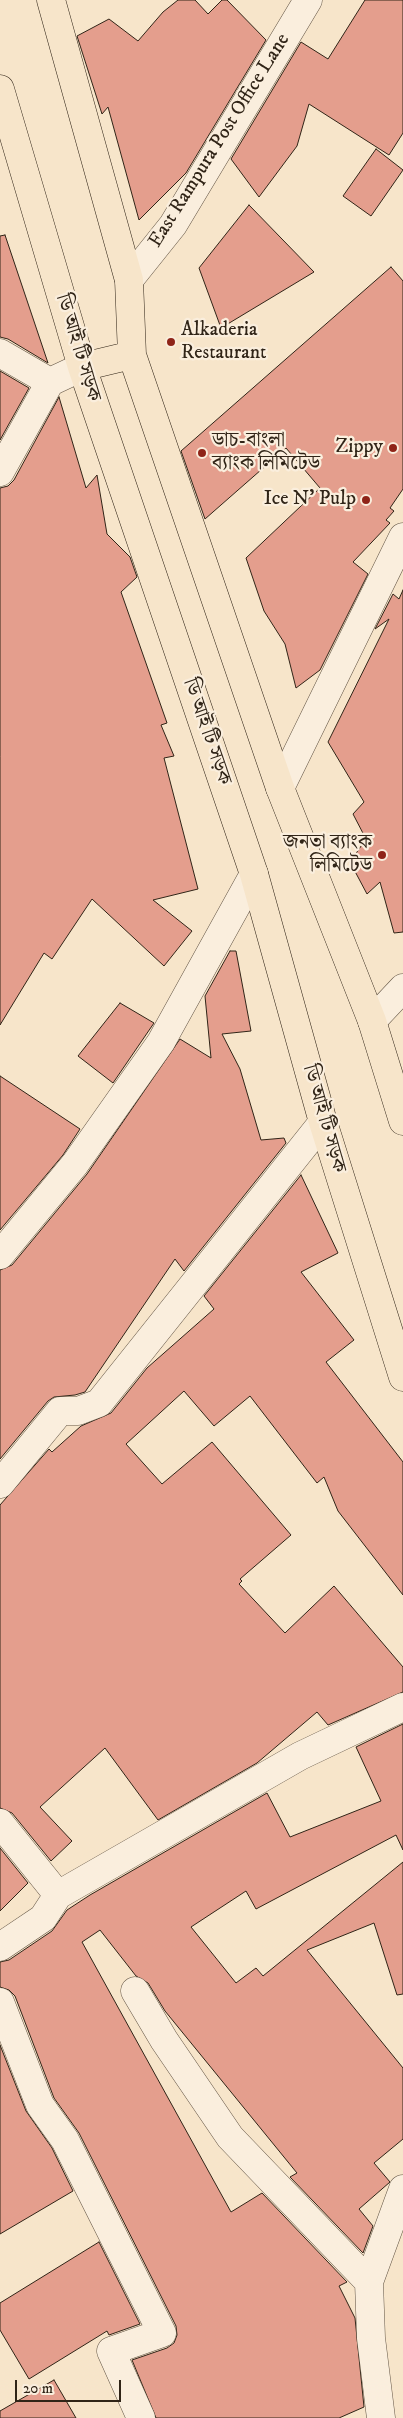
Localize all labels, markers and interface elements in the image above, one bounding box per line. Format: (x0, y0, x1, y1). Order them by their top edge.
street label: East Rampura Post Office Lane (144, 30, 296, 252)
street label: ডি আই টি সড়ক (49, 291, 105, 405)
place label: Alkaderia Restaurant (181, 319, 266, 366)
marker: Alkaderia Restaurant (165, 336, 177, 348)
place label: ডাচ-বাংলা ব্যাংক লিমিটেড (212, 430, 320, 477)
place label: Zippy (335, 436, 383, 460)
marker: Zippy (387, 442, 399, 454)
marker: ডাচ-বাংলা ব্যাংক লিমিটেড (196, 447, 208, 459)
place label: Ice N' Pulp (264, 488, 356, 512)
marker: Ice N' Pulp (360, 494, 372, 506)
street label: ডি আই টি সড়ক (177, 676, 235, 788)
place label: জনতা ব্যাংক লিমিটেড (283, 832, 372, 879)
marker: জনতা ব্যাংক লিমিটেড (376, 849, 388, 861)
street label: ডি আই টি সড়ক (296, 1062, 350, 1176)
scale bar (18, 2370, 124, 2402)
text: 20 m (23, 2379, 53, 2398)

